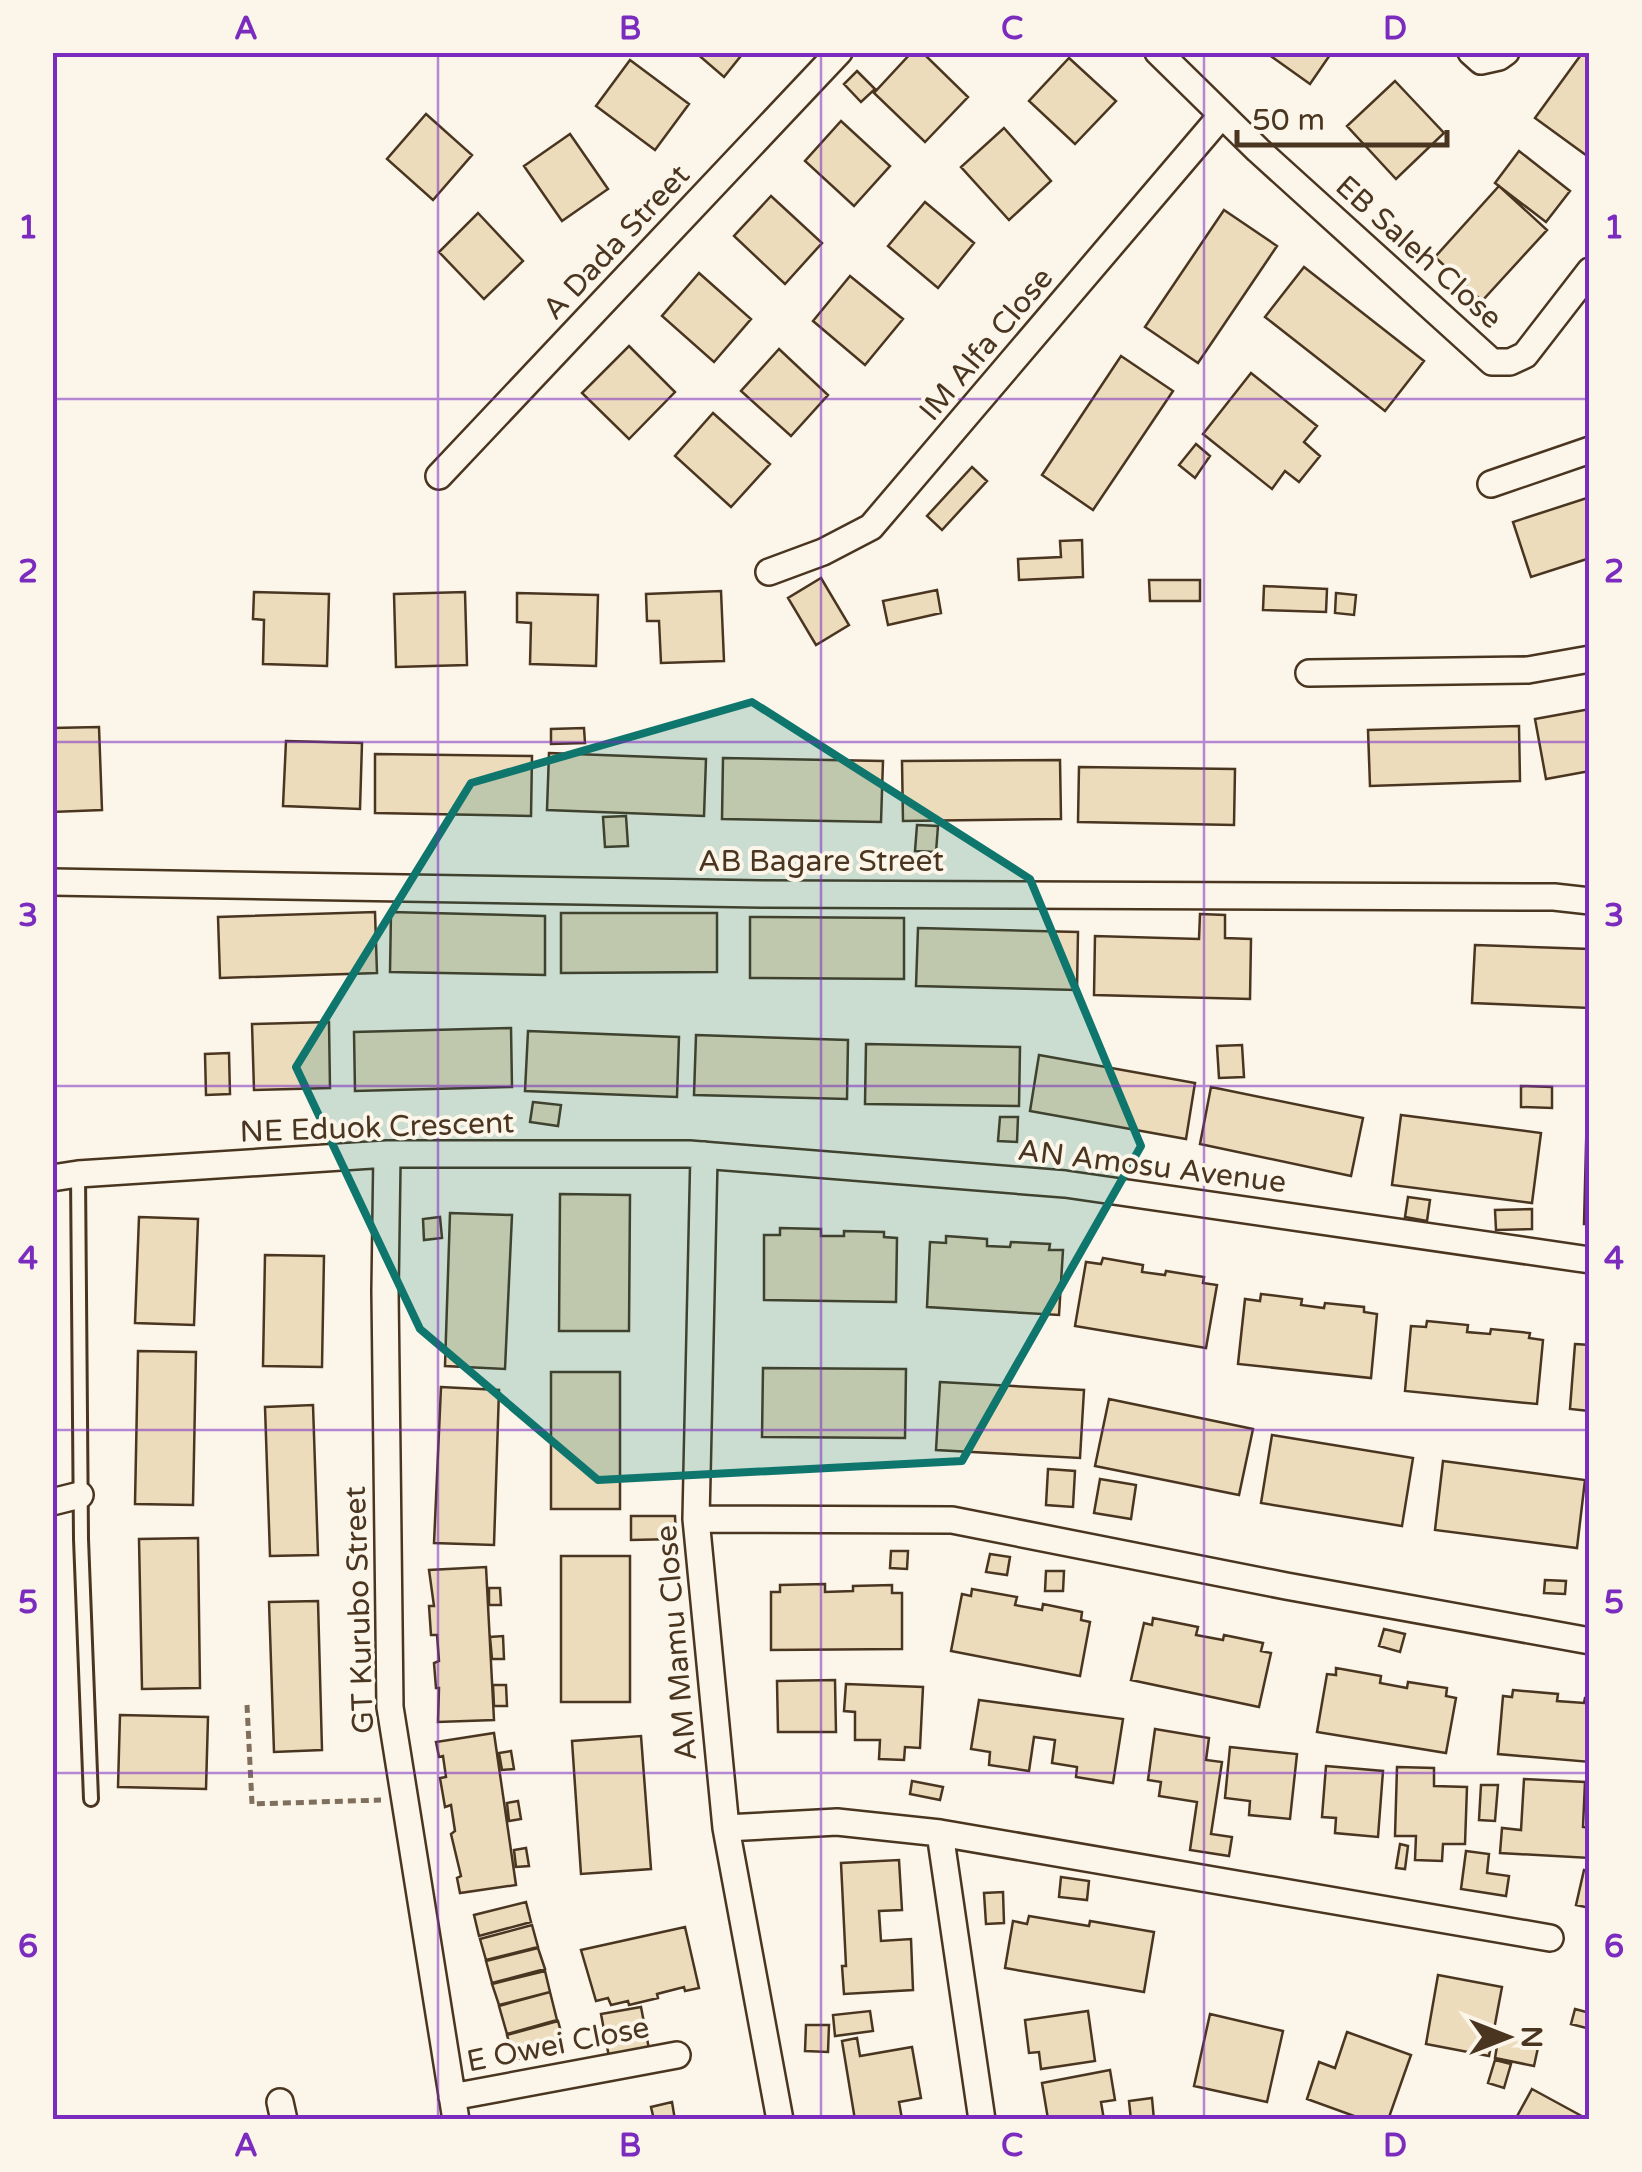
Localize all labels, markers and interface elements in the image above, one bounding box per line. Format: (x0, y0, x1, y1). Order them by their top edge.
text: A (234, 10, 258, 48)
text: B (619, 10, 641, 48)
text: C (1001, 10, 1023, 48)
text: D (1383, 10, 1407, 48)
scale bar (1237, 85, 1447, 147)
text: 50 m (1252, 102, 1325, 139)
street label: A Dada Street (535, 157, 698, 328)
street label: EB Saleh Close (1328, 168, 1510, 337)
text: 1 (18, 209, 38, 247)
text: 1 (1604, 209, 1624, 247)
street label: IM Alfa Close (912, 260, 1061, 428)
text: 2 (18, 553, 38, 591)
text: 2 (1604, 553, 1624, 591)
street label: AB Bagare Street (698, 843, 944, 880)
text: 3 (18, 897, 38, 935)
text: 3 (1604, 897, 1624, 935)
street label: NE Eduok Crescent (239, 1104, 515, 1151)
street label: AN Amosu Avenue (1016, 1132, 1288, 1201)
text: 4 (18, 1240, 38, 1278)
text: 4 (1604, 1240, 1624, 1278)
street label: GT Kurubo Street (337, 1486, 382, 1734)
street label: AM Mamu Close (648, 1524, 705, 1762)
text: 5 (18, 1584, 38, 1622)
text: 5 (1604, 1584, 1624, 1622)
text: 6 (18, 1928, 38, 1966)
text: 6 (1604, 1928, 1624, 1966)
north arrow (1457, 1987, 1557, 2087)
street label: E Owei Close (464, 2009, 652, 2080)
text: N (1514, 2026, 1548, 2048)
text: A (234, 2127, 258, 2165)
text: B (619, 2127, 641, 2165)
text: C (1001, 2127, 1023, 2165)
text: D (1383, 2127, 1407, 2165)

